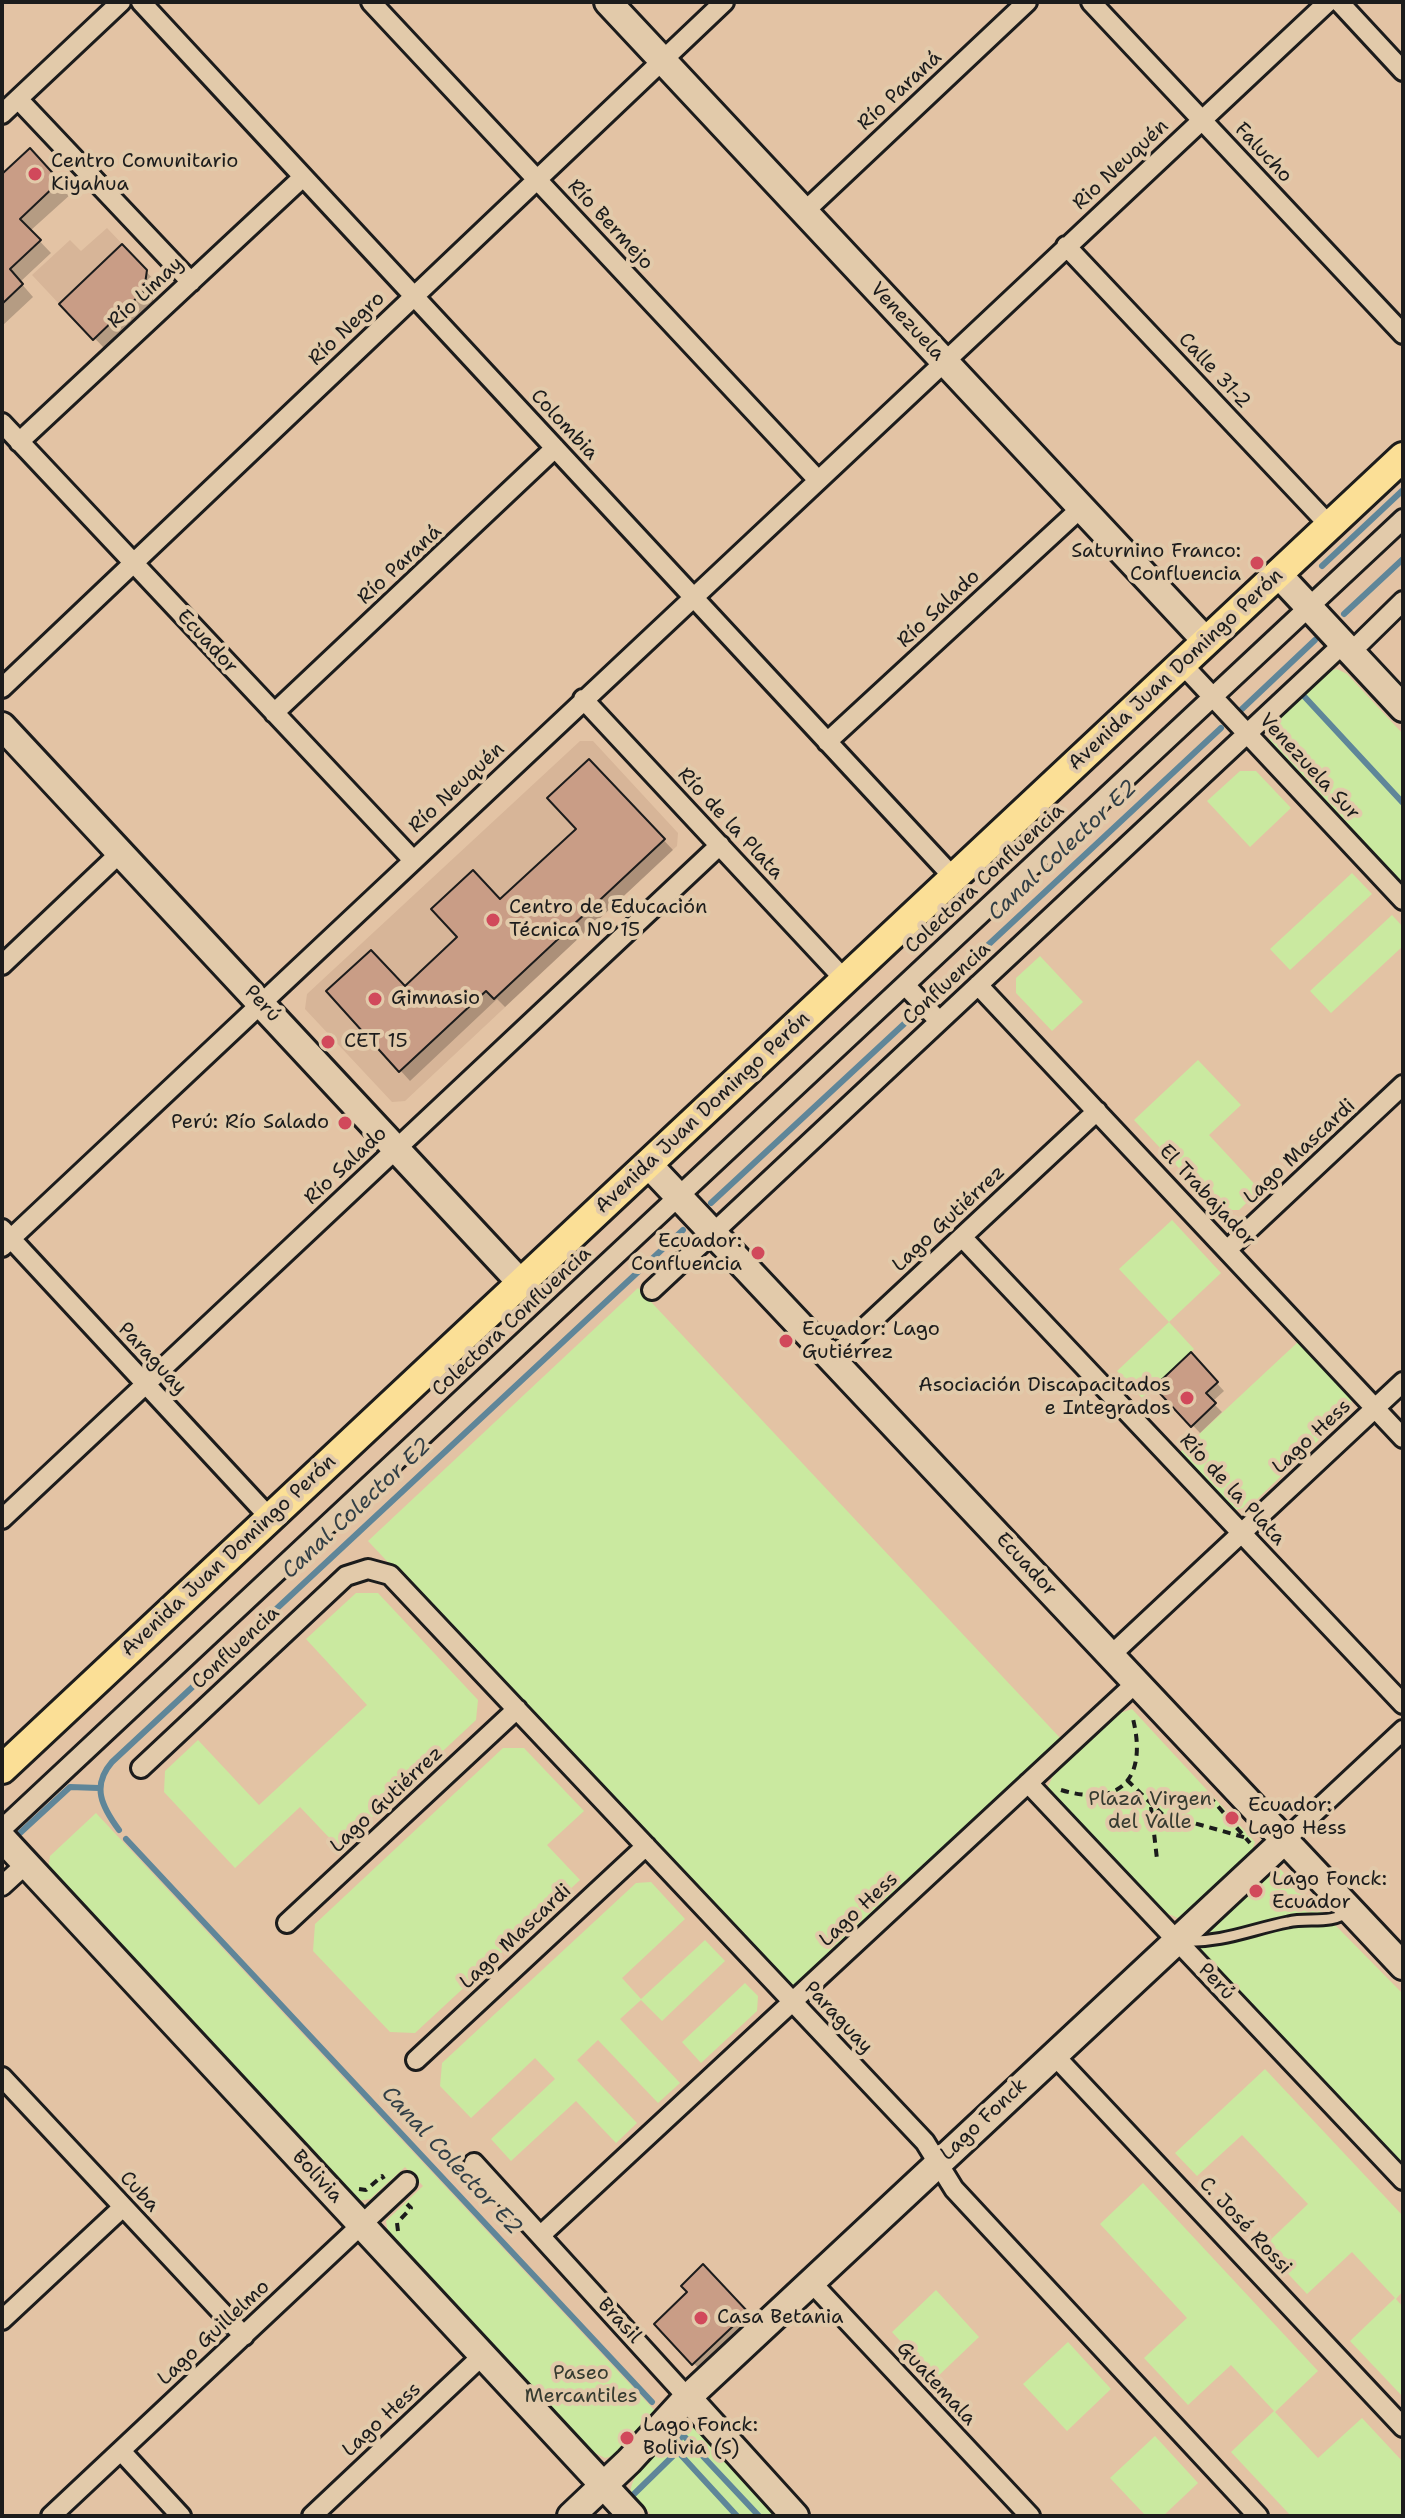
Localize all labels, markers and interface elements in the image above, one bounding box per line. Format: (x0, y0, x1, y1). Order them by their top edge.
street label: Río Paraná (853, 46, 947, 136)
street label: Rio Neuquén (1068, 115, 1174, 215)
street label: Falucho (1229, 118, 1297, 188)
place label: Centro Comunitario Kiyahua (51, 150, 238, 197)
marker: Centro Comunitario Kiyahua (26, 165, 44, 183)
street label: Río Bermejo (562, 175, 658, 275)
street label: Río Limay (103, 252, 189, 334)
street label: Venezuela (865, 278, 949, 366)
street label: Río Negro (304, 287, 390, 371)
street label: Calle 31-2 (1173, 328, 1255, 414)
street label: Colombia (525, 385, 603, 465)
street label: Río Paraná (353, 520, 447, 610)
place label: Saturnino Franco: Confluencia (1071, 540, 1241, 587)
marker: Saturnino Franco: Confluencia (1248, 554, 1266, 572)
street label: Avenida Juan Domingo Perón (1064, 564, 1288, 776)
street label: Río Salado (893, 565, 985, 653)
street label: Ecuador (171, 605, 243, 679)
street label: Venezuela Sur (1254, 709, 1364, 825)
street label: Río Neuquén (404, 738, 510, 838)
street label: Río de la Plata (672, 763, 788, 885)
water label: Canal Colector E2 (983, 775, 1143, 927)
street label: Colectora Confluencia (900, 799, 1070, 959)
place label: Centro de Educación Técnica N° 15 (509, 896, 707, 943)
marker: Centro de Educación Técnica N° 15 (484, 911, 502, 929)
street label: Confluencia (898, 937, 996, 1031)
street label: Perú (239, 980, 285, 1028)
place label: Gimnasio (391, 987, 480, 1011)
marker: Gimnasio (366, 990, 384, 1008)
street label: Avenida Juan Domingo Perón (591, 1007, 815, 1219)
place label: CET 15 (344, 1030, 408, 1054)
marker: CET 15 (319, 1033, 337, 1051)
street label: Lago Mascardi (1239, 1094, 1361, 1210)
place label: Perú: Río Salado (171, 1111, 329, 1135)
marker: Perú: Río Salado (336, 1114, 354, 1132)
street label: Río Salado (300, 1122, 392, 1210)
street label: El Trabajador (1153, 1140, 1261, 1252)
street label: Lago Gutiérrez (888, 1161, 1010, 1277)
place label: Ecuador: Confluencia (631, 1230, 742, 1277)
street label: Colectora Confluencia (427, 1242, 597, 1402)
marker: Ecuador: Confluencia (749, 1244, 767, 1262)
street label: Paraguay (112, 1318, 192, 1400)
place label: Ecuador: Lago Gutiérrez (802, 1318, 940, 1365)
marker: Ecuador: Lago Gutiérrez (777, 1332, 795, 1350)
place label: Asociación Discapacitados e Integrados (918, 1374, 1171, 1421)
marker: Asociación Discapacitados e Integrados (1178, 1389, 1196, 1407)
street label: Lago Hess (1268, 1395, 1356, 1479)
street label: Río de la Plata (1174, 1429, 1290, 1551)
water label: Canal Colector E2 (277, 1433, 437, 1585)
street label: Avenida Juan Domingo Perón (117, 1450, 341, 1662)
street label: Ecuador (990, 1528, 1062, 1602)
street label: Confluencia (187, 1601, 285, 1695)
street label: Lago Gutiérrez (326, 1742, 448, 1858)
park label: Plaza Virgen del Valle (1088, 1788, 1212, 1835)
place label: Ecuador: Lago Hess (1248, 1794, 1347, 1841)
marker: Ecuador: Lago Hess (1223, 1809, 1241, 1827)
street label: Lago Hess (815, 1868, 903, 1952)
place label: Lago Fonck: Ecuador (1272, 1868, 1387, 1915)
street label: Lago Mascardi (455, 1879, 577, 1995)
marker: Lago Fonck: Ecuador (1247, 1882, 1265, 1900)
street label: Perú (1193, 1958, 1239, 2006)
street label: Paraguay (798, 1977, 878, 2059)
street label: Lago Fonck (936, 2074, 1032, 2166)
water label: Canal Colector E2 (375, 2081, 527, 2241)
street label: Bolivia (287, 2146, 347, 2208)
street label: Cuba (114, 2167, 164, 2217)
street label: C. José Rossi (1194, 2172, 1296, 2280)
street label: Lago Guillelmo (153, 2275, 275, 2391)
street label: Brasil (592, 2293, 646, 2349)
place label: Casa Betania (717, 2306, 844, 2330)
marker: Casa Betania (692, 2309, 710, 2327)
street label: Guatemala (891, 2337, 981, 2431)
park label: Paseo Mercantiles (524, 2362, 638, 2409)
street label: Lago Hess (338, 2378, 426, 2462)
place label: Lago Fonck: Bolivia (S) (643, 2414, 758, 2461)
marker: Lago Fonck: Bolivia (S) (618, 2429, 636, 2447)

